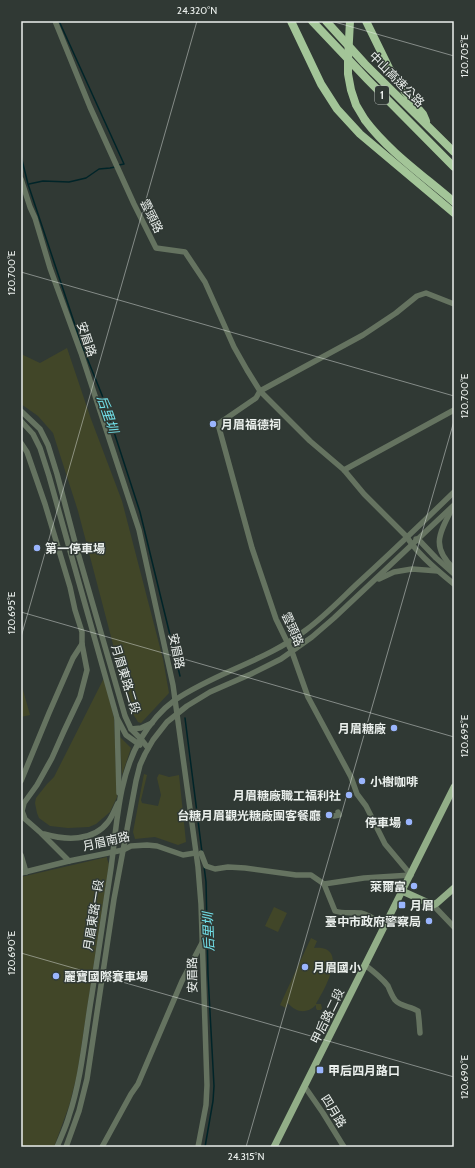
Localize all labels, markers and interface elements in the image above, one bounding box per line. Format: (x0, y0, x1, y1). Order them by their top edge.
text: 24.320°N (177, 4, 217, 17)
text: 120.705°E (458, 34, 471, 78)
street label: 中山高速公路 (366, 48, 428, 110)
road number: 1 (375, 86, 389, 104)
street label: 雲頭路 (137, 197, 167, 235)
text: 120.700°E (5, 250, 18, 295)
street label: 安眉路 (74, 320, 100, 358)
text: 120.700°E (458, 373, 471, 418)
water label: 后里圳 (94, 393, 123, 437)
place label: 月眉福德祠 (221, 417, 281, 432)
marker: 月眉福德祠 (208, 419, 218, 429)
place label: 第一停車場 (45, 541, 105, 556)
marker: 第一停車場 (32, 543, 42, 553)
text: 120.695°E (5, 591, 18, 634)
street label: 雲頭路 (279, 609, 307, 649)
street label: 安眉路 (166, 632, 188, 670)
street label: 月眉東路二段 (108, 642, 144, 716)
text: 120.695°E (458, 714, 471, 757)
place label: 月眉糖廠 (338, 721, 386, 736)
marker: 月眉糖廠 (389, 723, 399, 733)
place label: 小樹咖啡 (370, 774, 418, 789)
marker: 小樹咖啡 (357, 776, 367, 786)
place label: 月眉糖廠職工福利社 (233, 788, 341, 803)
marker: 月眉糖廠職工福利社 (344, 790, 354, 800)
place label: 台糖月眉觀光糖廠團客餐廳 (177, 808, 321, 823)
marker: 台糖月眉觀光糖廠團客餐廳 (324, 810, 334, 820)
place label: 停車場 (365, 815, 401, 830)
marker: 停車場 (404, 817, 414, 827)
street label: 月眉南路 (81, 828, 131, 854)
street label: 月眉東路一段 (80, 878, 106, 952)
place label: 萊爾富 (370, 879, 406, 894)
marker: 萊爾富 (409, 881, 419, 891)
place label: 月眉 (410, 898, 434, 913)
marker: 月眉 (397, 900, 407, 910)
water label: 后里圳 (199, 910, 217, 952)
place label: 臺中市政府警察局 (325, 914, 421, 929)
marker: 臺中市政府警察局 (424, 916, 434, 926)
text: 120.690°E (5, 930, 18, 975)
street label: 安眉路 (184, 957, 200, 993)
place label: 月眉國小 (313, 960, 361, 975)
marker: 月眉國小 (300, 962, 310, 972)
place label: 麗寶國際賽車場 (64, 969, 148, 984)
marker: 麗寶國際賽車場 (51, 971, 61, 981)
street label: 甲后路二段 (307, 986, 347, 1046)
text: 120.690°E (458, 1054, 471, 1099)
place label: 甲后四月路口 (328, 1063, 400, 1078)
marker: 甲后四月路口 (315, 1065, 325, 1075)
street label: 四月路 (318, 1092, 350, 1130)
text: 24.315°N (228, 1150, 264, 1163)

